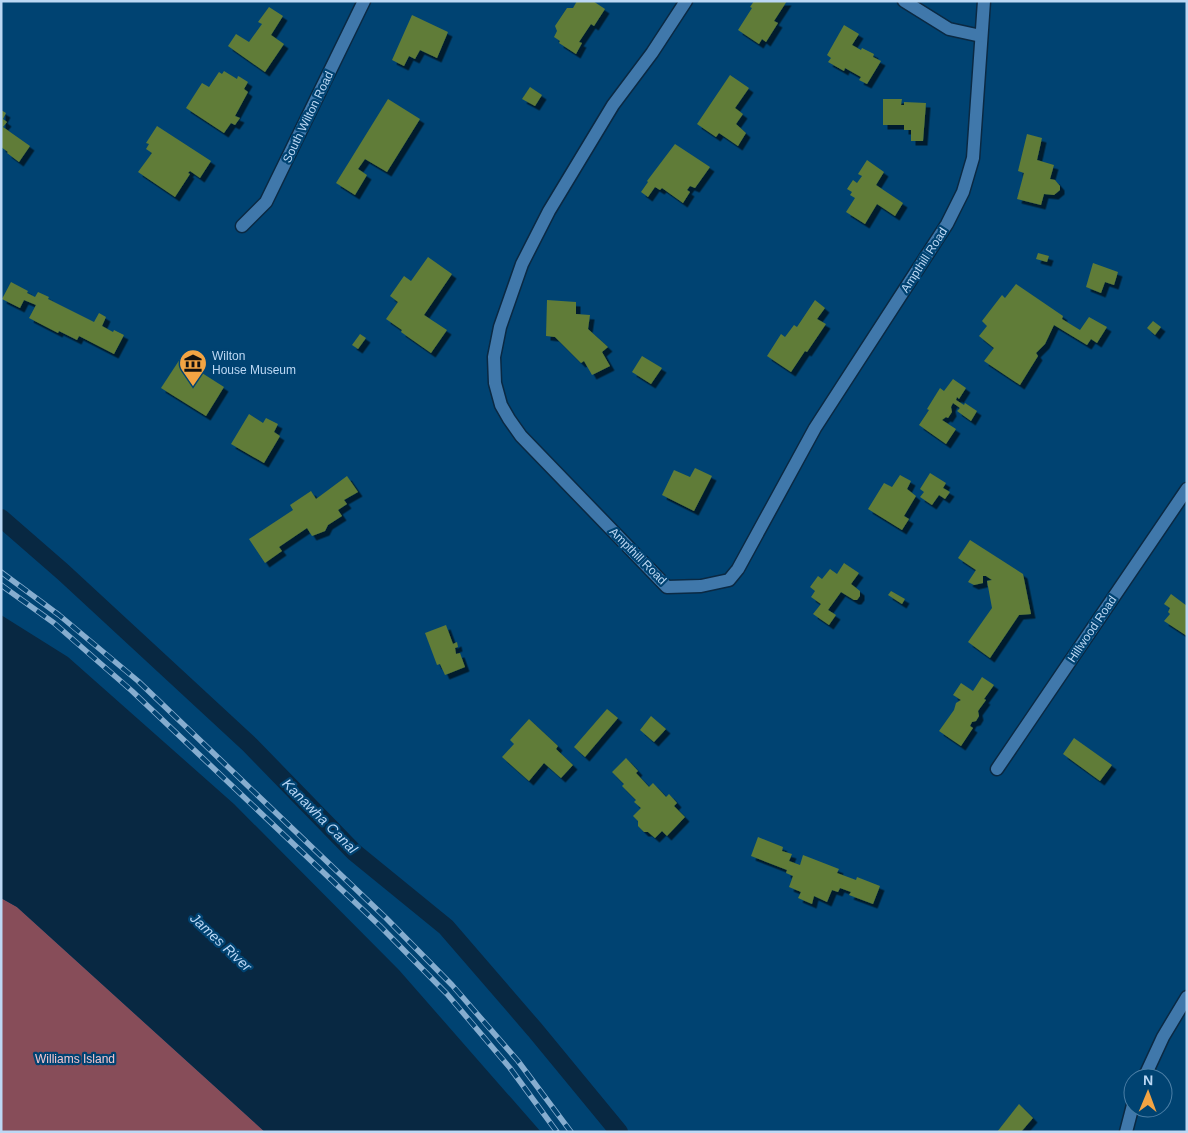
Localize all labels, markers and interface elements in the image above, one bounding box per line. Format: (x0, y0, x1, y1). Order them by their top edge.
street label: South Wilton Road (280, 69, 336, 165)
street label: Ampthill Road (898, 225, 950, 295)
museum icon: Wilton House Museum (178, 348, 208, 387)
place label: Wilton House Museum (212, 349, 296, 377)
street label: Ampthill Road (607, 525, 669, 587)
street label: Hillwood Road (1065, 593, 1119, 665)
water label: Kanawha Canal (279, 775, 361, 857)
water label: James River (186, 909, 256, 975)
park label: Williams Island (35, 1052, 115, 1066)
north arrow (1123, 1068, 1173, 1118)
text: N (1143, 1072, 1153, 1088)

